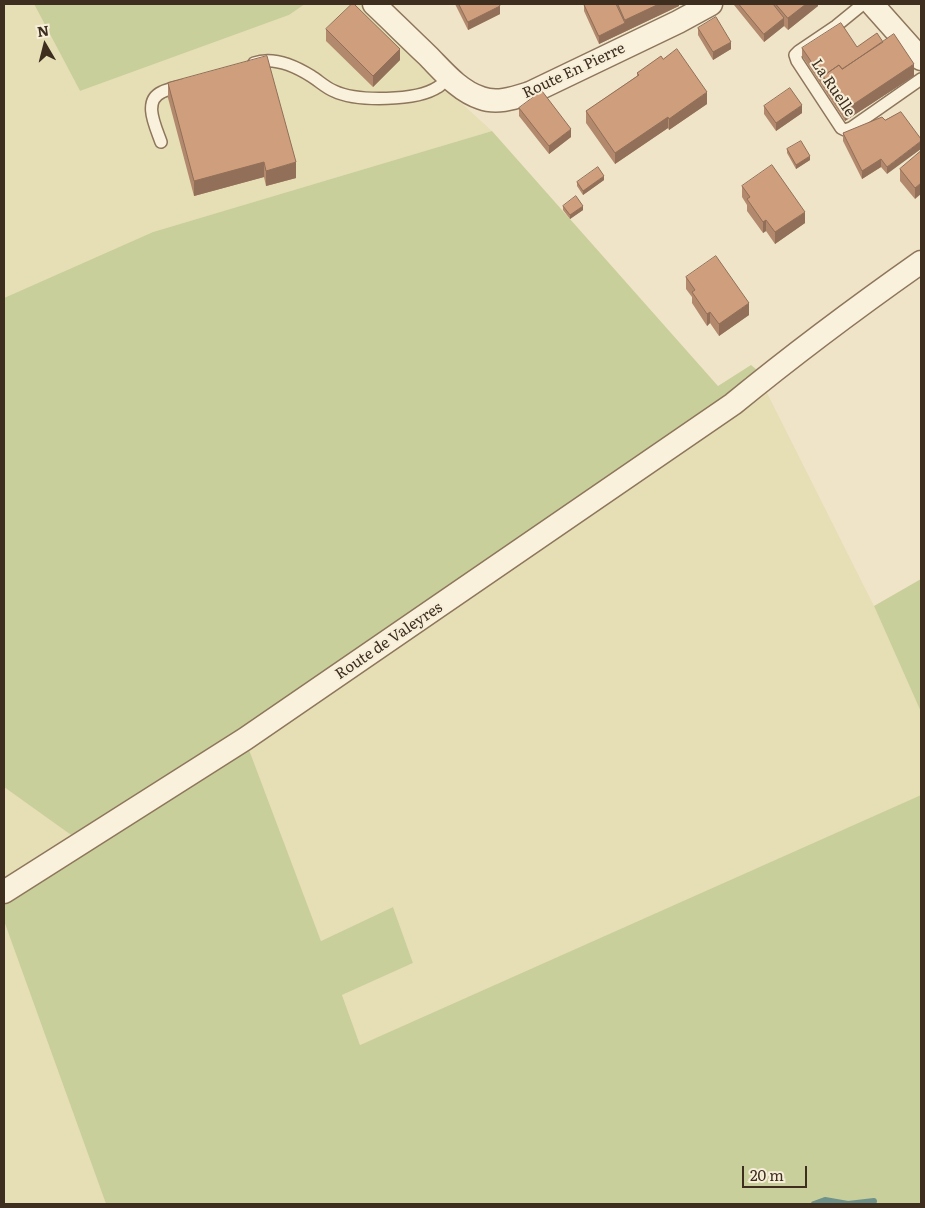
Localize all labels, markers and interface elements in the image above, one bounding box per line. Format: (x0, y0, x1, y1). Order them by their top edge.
text: N (36, 19, 50, 41)
north arrow (20, 20, 70, 70)
street label: Route En Pierre (520, 39, 628, 103)
street label: La Ruelle (807, 56, 859, 120)
street label: Route de Valeyres (332, 599, 446, 683)
scale bar (745, 1156, 810, 1188)
text: 20 m (750, 1163, 784, 1186)

